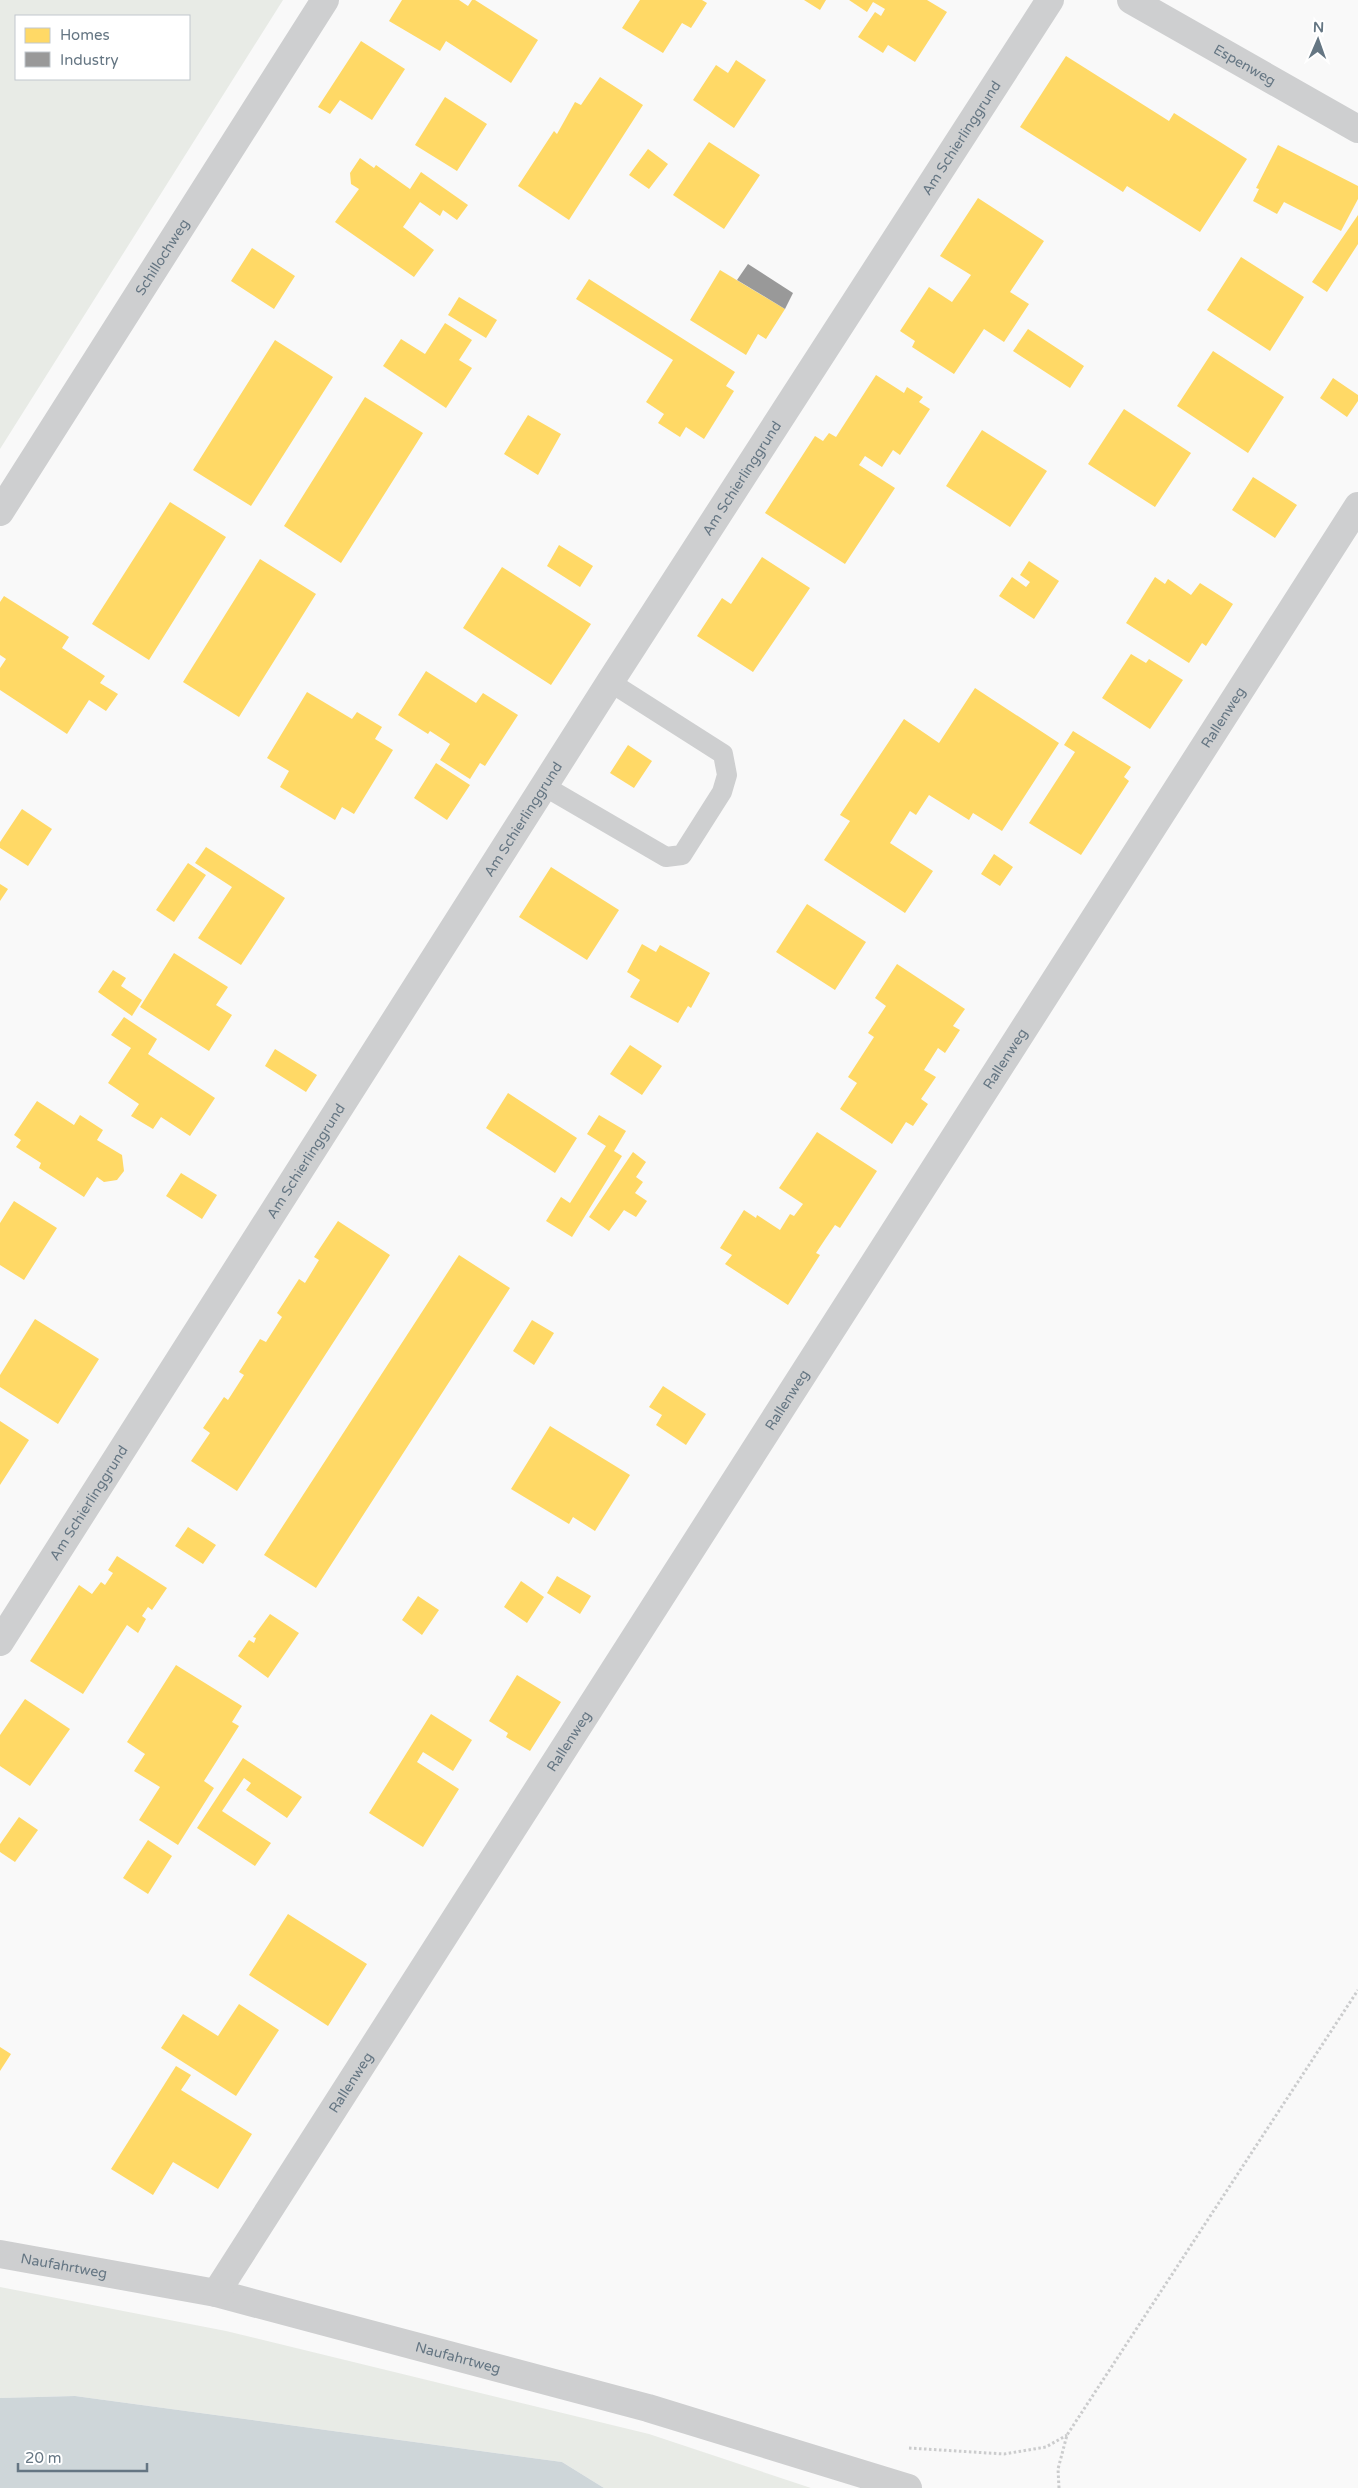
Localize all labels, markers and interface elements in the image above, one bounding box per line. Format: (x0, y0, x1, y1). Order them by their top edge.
legend (15, 15, 190, 80)
north arrow (1293, 15, 1343, 65)
text: N (1313, 19, 1324, 36)
text: Homes (60, 26, 110, 44)
street label: Espenweg (1211, 40, 1279, 89)
text: Industry (60, 51, 119, 69)
street label: Am Schierlinggrund (918, 77, 1004, 198)
street label: Schillochweg (131, 216, 192, 298)
street label: Am Schierlinggrund (698, 418, 785, 539)
street label: Rallenweg (1197, 684, 1249, 751)
street label: Am Schierlinggrund (480, 758, 566, 880)
street label: Rallenweg (979, 1025, 1031, 1092)
street label: Am Schierlinggrund (263, 1100, 348, 1222)
street label: Rallenweg (761, 1366, 813, 1433)
street label: Am Schierlinggrund (46, 1442, 131, 1563)
street label: Rallenweg (543, 1707, 594, 1775)
street label: Rallenweg (325, 2049, 376, 2116)
street label: Naufahrtweg (19, 2249, 109, 2282)
street label: Naufahrtweg (414, 2338, 503, 2377)
scale bar (18, 2440, 146, 2472)
text: 20 m (25, 2449, 62, 2467)

